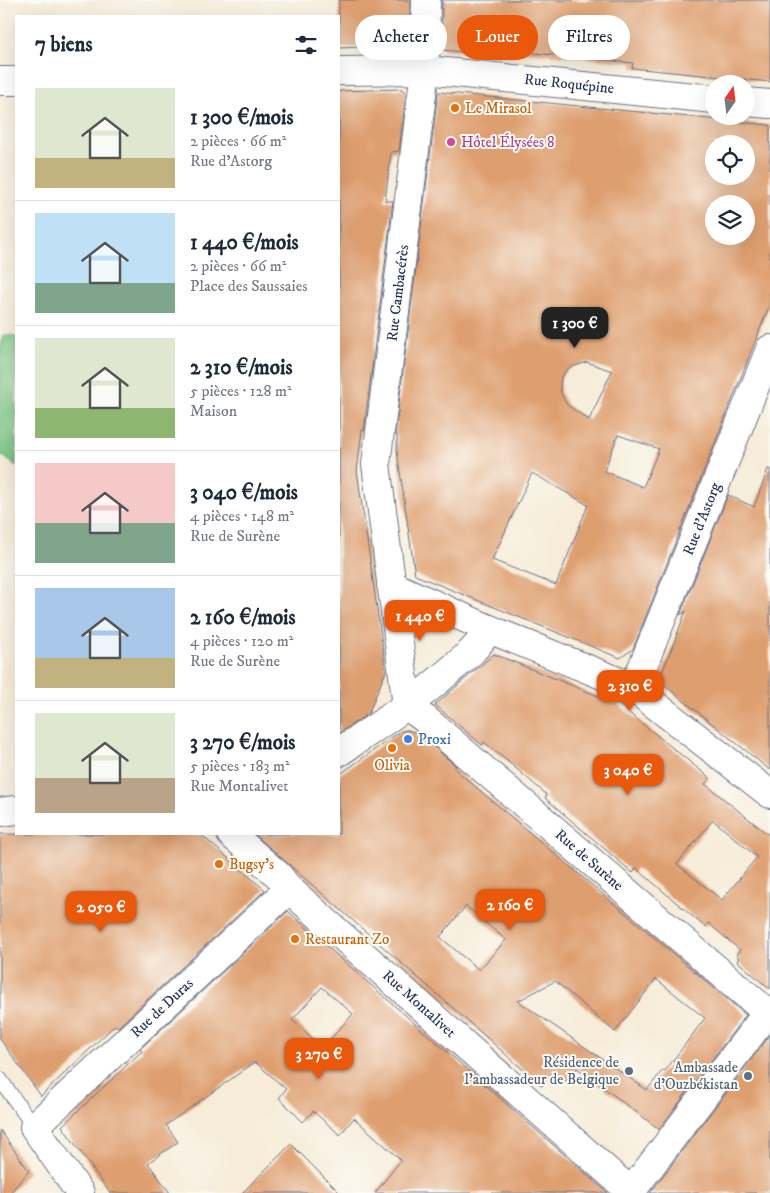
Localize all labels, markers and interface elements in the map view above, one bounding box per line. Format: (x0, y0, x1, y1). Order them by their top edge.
chip: Acheter (355, 15, 447, 60)
chip: Louer (457, 15, 538, 60)
chip: Filtres (548, 15, 630, 60)
icon: filters (292, 31, 320, 59)
text: 7 biens (35, 32, 93, 58)
street label: Rue Roquépine (523, 70, 615, 98)
north arrow (705, 75, 755, 125)
map controls (705, 75, 755, 245)
place label: Le Mirasol (465, 99, 532, 118)
marker: Le Mirasol (449, 102, 461, 114)
text: 1 300 €/mois (190, 105, 294, 131)
icon: home (75, 108, 135, 168)
text: 2 pièces · 66 m² (190, 131, 286, 151)
place label: Hôtel Élysées 8 (461, 133, 555, 152)
button: locate (705, 135, 755, 185)
marker: Hôtel Élysées 8 (445, 136, 457, 148)
text: Rue d'Astorg (190, 151, 272, 171)
button: layers (705, 195, 755, 245)
text: 1 440 €/mois (190, 230, 299, 256)
icon: home (75, 233, 135, 293)
street label: Rue Cambacérès (383, 244, 413, 342)
text: 2 pièces · 66 m² (190, 256, 286, 276)
text: Place des Saussaies (190, 276, 308, 296)
pin: 1 300 € (529, 306, 621, 349)
text: 1 300 € (552, 313, 598, 333)
text: 2 310 €/mois (190, 355, 292, 381)
icon: home (75, 358, 135, 418)
text: 5 pièces · 128 m² (190, 381, 292, 401)
text: Maison (190, 401, 237, 421)
street label: Rue d'Astorg (679, 479, 725, 558)
text: 3 040 €/mois (190, 480, 298, 506)
icon: home (75, 483, 135, 543)
text: 4 pièces · 148 m² (190, 506, 294, 526)
text: Rue de Surène (190, 526, 280, 546)
pin: 1 440 € (374, 600, 466, 642)
text: 2 160 €/mois (190, 605, 296, 631)
text: 1 440 € (395, 606, 445, 626)
icon: home (75, 608, 135, 668)
text: 4 pièces · 120 m² (190, 631, 293, 651)
text: Rue de Surène (190, 651, 280, 671)
pin: 2 310 € (584, 670, 676, 712)
text: 2 310 € (608, 676, 652, 696)
text: 3 270 €/mois (190, 730, 295, 756)
place label: Proxi (418, 730, 451, 749)
icon: home (75, 733, 135, 793)
marker: Proxi (402, 733, 414, 745)
marker: Olivia (386, 742, 398, 754)
pin: 3 040 € (582, 754, 674, 796)
text: 5 pièces · 183 m² (190, 756, 290, 776)
place label: Olivia (374, 756, 410, 775)
text: 3 040 € (604, 760, 652, 780)
text: Rue Montalivet (190, 776, 288, 796)
street label: Rue de Surène (551, 825, 627, 895)
place label: Bugsy's (229, 855, 274, 874)
marker: Bugsy's (213, 858, 225, 870)
pin: 2 160 € (464, 888, 556, 931)
pin: 2 050 € (55, 890, 147, 933)
text: 2 160 € (487, 895, 533, 915)
text: 2 050 € (76, 897, 126, 917)
place label: Restaurant Zo (305, 930, 389, 949)
marker: Restaurant Zo (289, 933, 301, 945)
street label: Rue Montalivet (378, 966, 460, 1042)
street label: Rue de Duras (127, 974, 197, 1042)
pin: 3 270 € (273, 1038, 365, 1080)
text: 3 270 € (296, 1044, 342, 1064)
place label: Résidence de l'ambassadeur de Belgique (465, 1053, 619, 1089)
place label: Ambassade d'Ouzbékistan (654, 1058, 738, 1094)
marker: Résidence de l'ambassadeur de Belgique (623, 1065, 635, 1077)
marker: Ambassade d'Ouzbékistan (742, 1070, 754, 1082)

